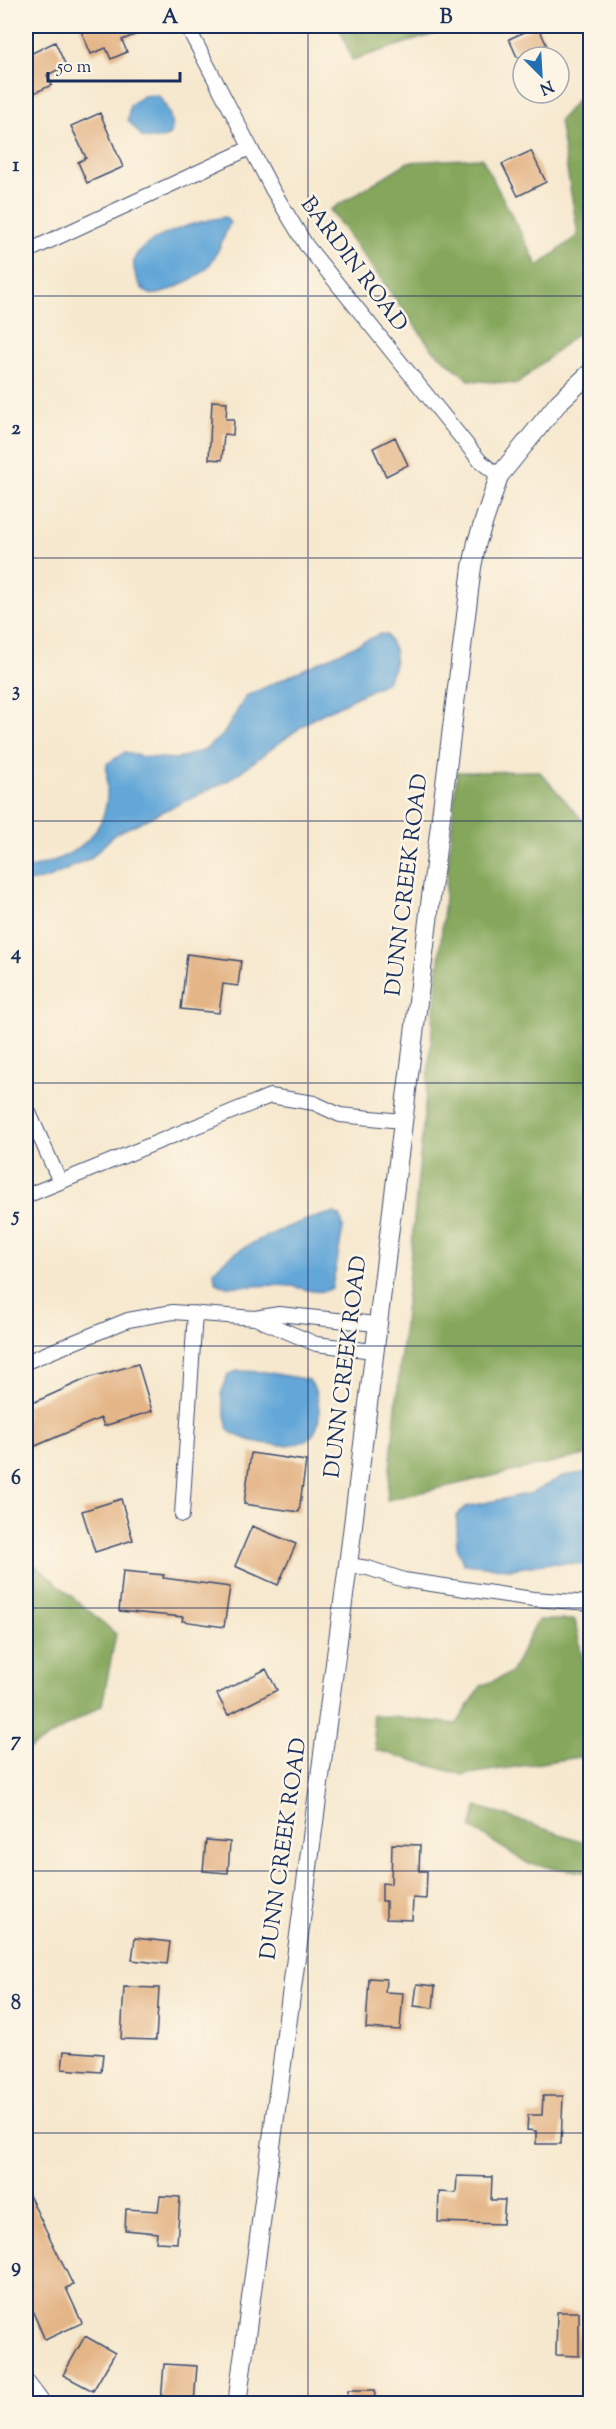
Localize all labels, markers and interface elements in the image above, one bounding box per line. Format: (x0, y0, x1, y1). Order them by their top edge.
text: A (162, 4, 179, 33)
text: B (440, 4, 453, 33)
scale bar (48, 45, 180, 83)
north arrow (511, 45, 571, 105)
text: 50 m (56, 55, 92, 81)
text: N (535, 73, 557, 100)
text: 1 (13, 152, 20, 181)
street label: BARDIN ROAD (292, 191, 414, 339)
text: 2 (11, 415, 21, 444)
text: 3 (12, 677, 20, 706)
street label: DUNN CREEK ROAD (378, 772, 438, 998)
text: 4 (10, 940, 21, 969)
text: 5 (11, 1202, 20, 1231)
street label: DUNN CREEK ROAD (317, 1254, 377, 1480)
text: 6 (11, 1465, 21, 1494)
text: 7 (11, 1727, 22, 1756)
street label: DUNN CREEK ROAD (254, 1736, 316, 1962)
text: 8 (11, 1990, 21, 2019)
text: 9 (11, 2253, 21, 2282)

